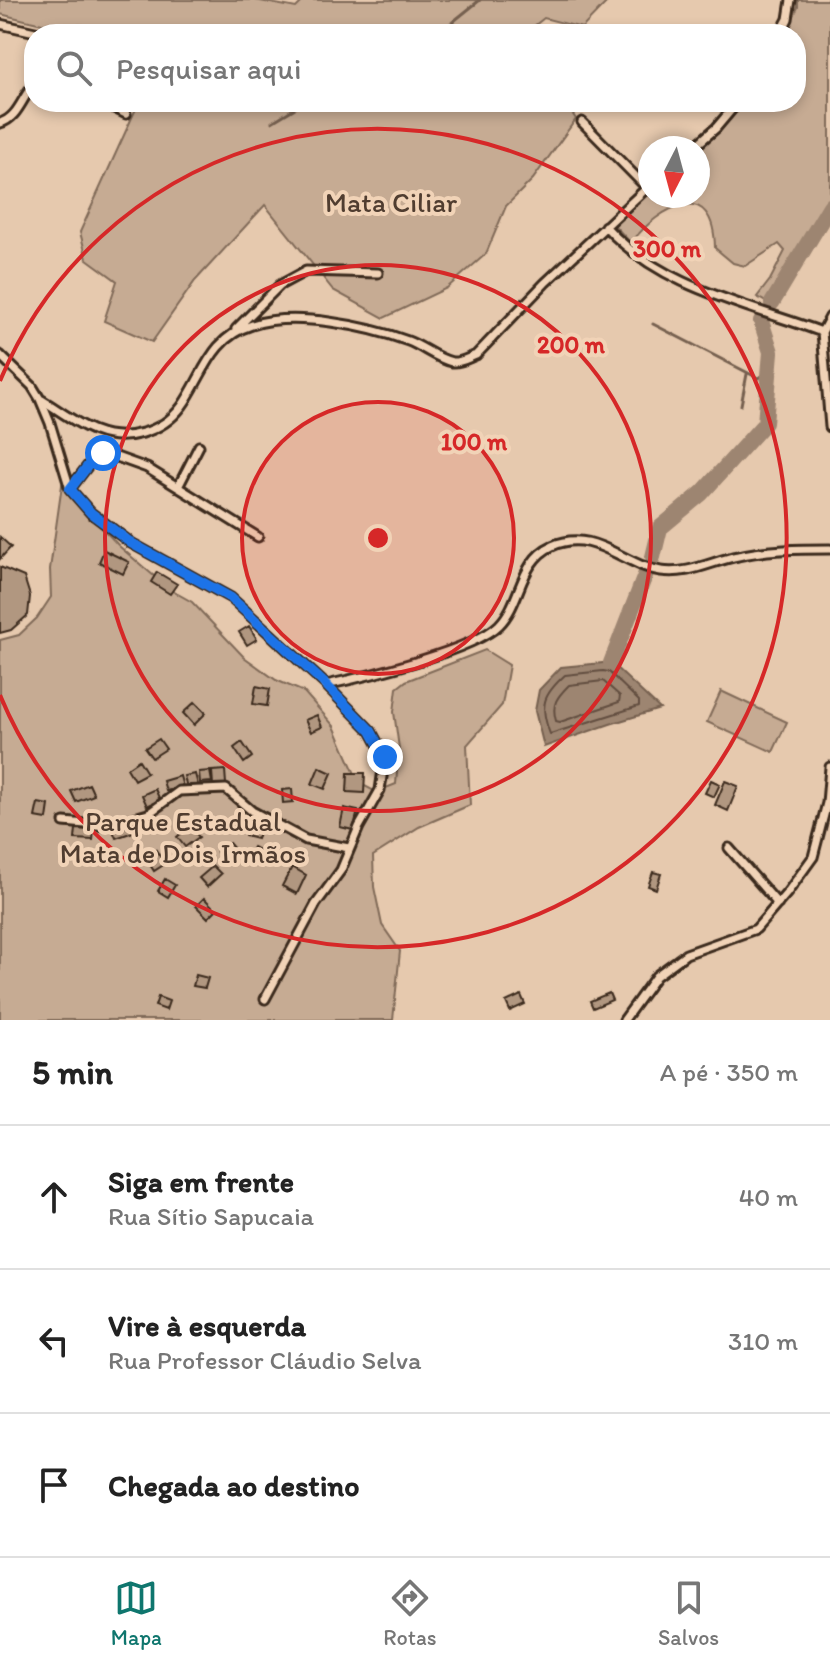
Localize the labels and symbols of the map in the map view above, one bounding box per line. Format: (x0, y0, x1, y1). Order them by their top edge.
north arrow (638, 136, 710, 208)
park label: Mata Ciliar (325, 185, 457, 219)
text: 300 m (633, 234, 702, 263)
text: 200 m (537, 330, 606, 359)
text: 100 m (441, 427, 508, 456)
route start (85, 435, 121, 471)
centre of rings (364, 524, 392, 552)
route end (367, 739, 403, 775)
park label: Parque Estadual Mata de Dois Irmãos (60, 804, 306, 870)

